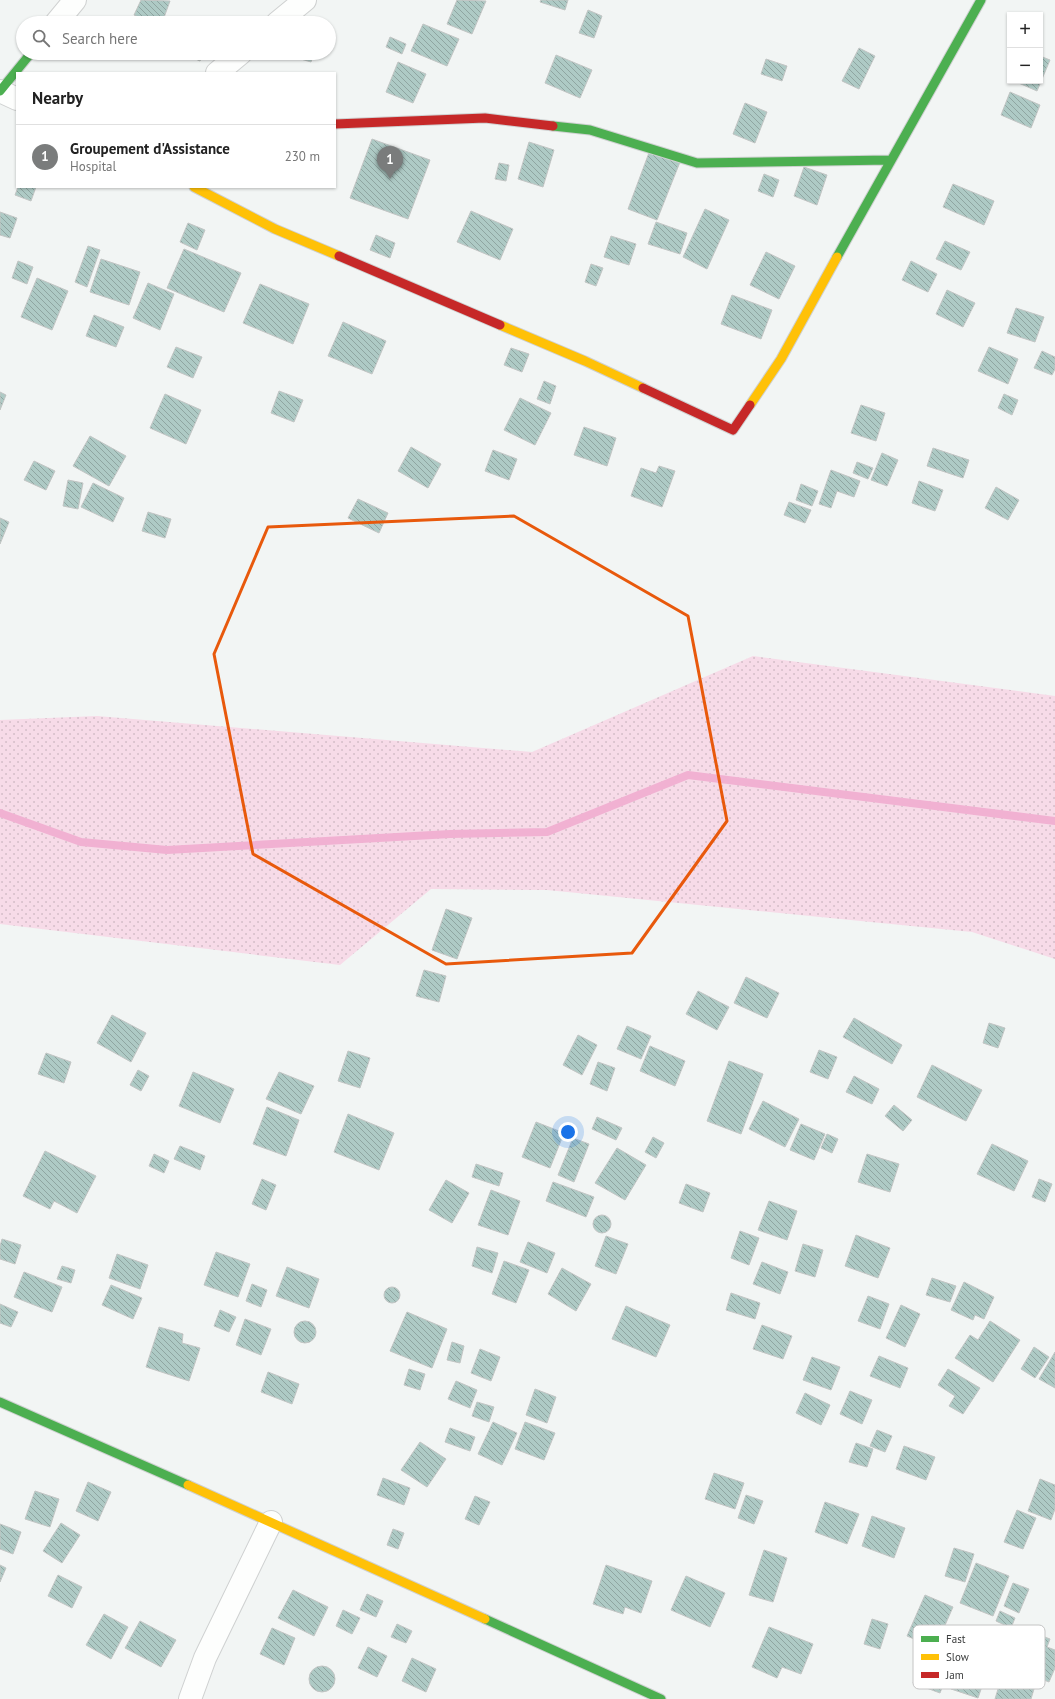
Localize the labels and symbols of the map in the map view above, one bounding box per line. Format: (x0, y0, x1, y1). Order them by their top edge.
pin: 1 (377, 146, 403, 179)
your location (558, 1122, 578, 1142)
legend (913, 1625, 1045, 1689)
text: Fast (946, 1632, 966, 1646)
text: Slow (946, 1650, 969, 1664)
text: Jam (945, 1668, 964, 1682)

